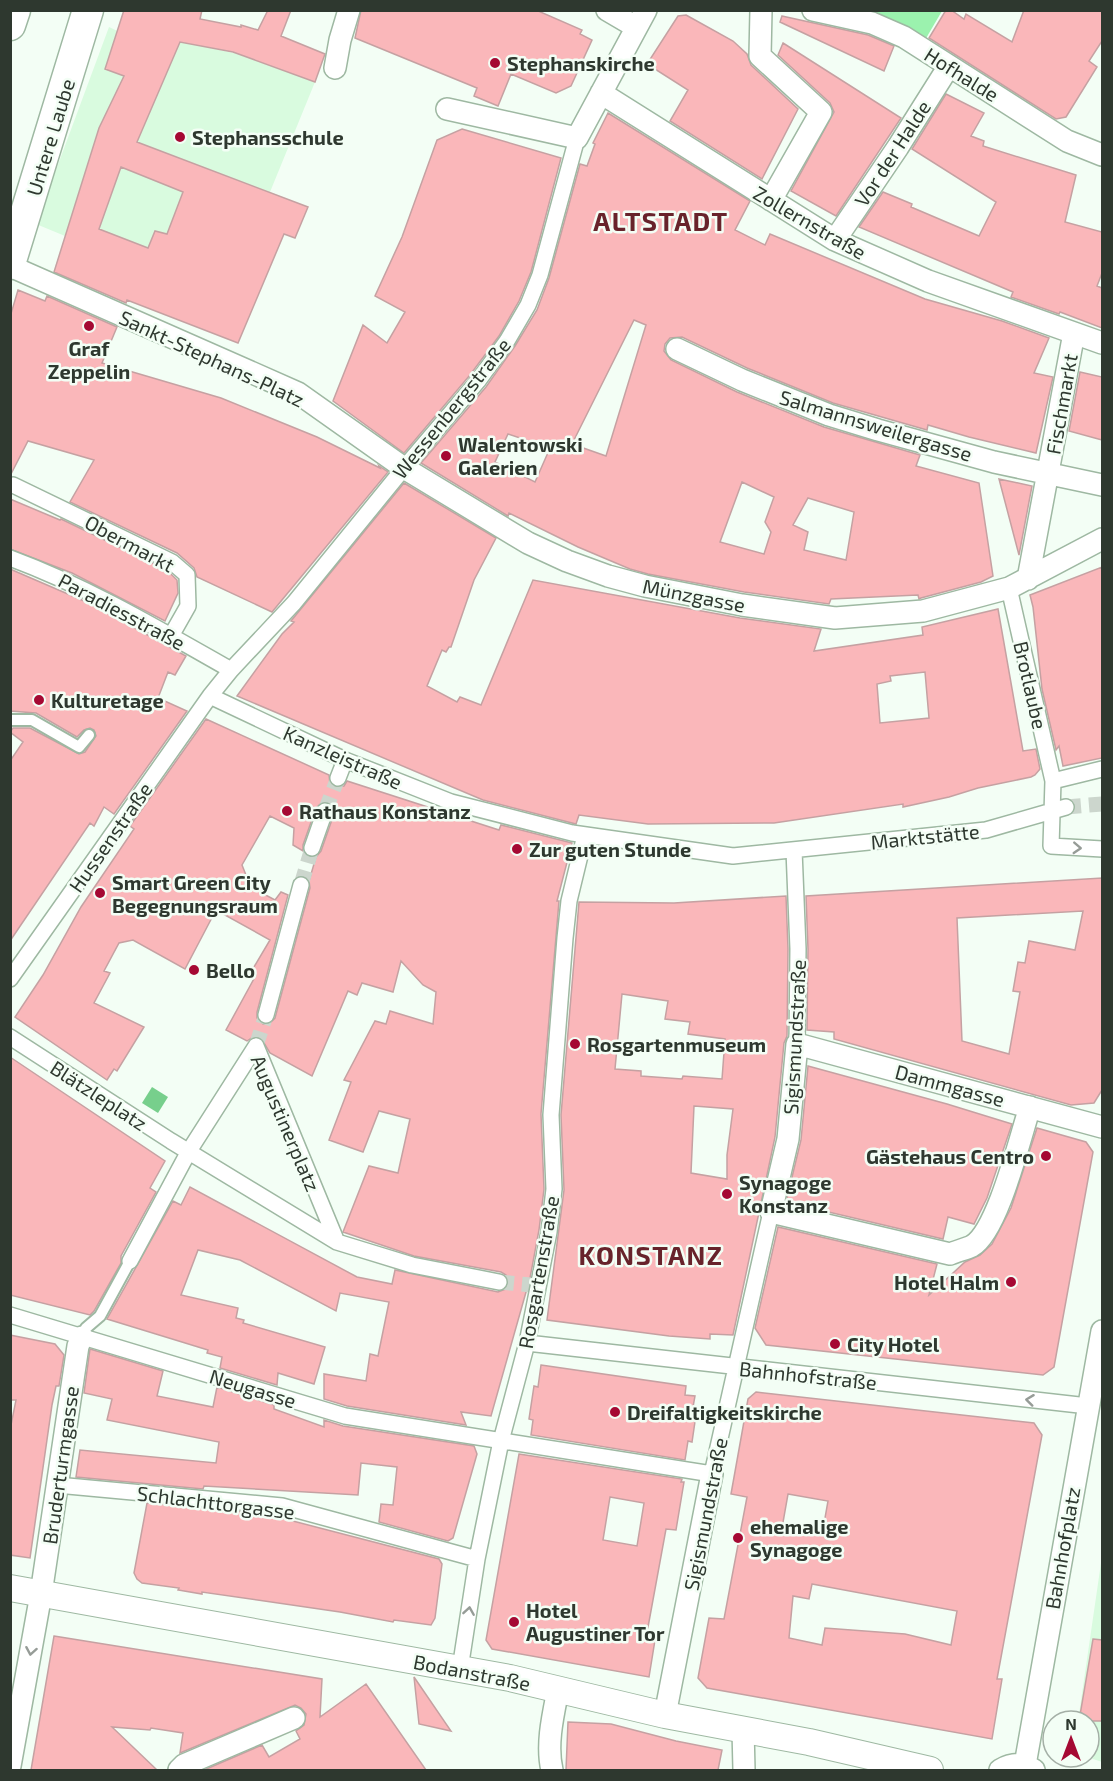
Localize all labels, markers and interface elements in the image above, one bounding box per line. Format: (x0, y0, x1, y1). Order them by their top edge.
street label: Hofhalde (920, 42, 1004, 106)
place label: Stephanskirche (507, 51, 655, 75)
marker: Stephanskirche (488, 56, 502, 70)
street label: Untere Laube (21, 76, 79, 198)
street label: Vor der Halde (849, 95, 935, 211)
place label: Stephansschule (192, 125, 344, 149)
marker: Stephansschule (173, 130, 187, 144)
street label: Zollernstraße (749, 180, 871, 264)
district label: ALTSTADT (593, 205, 729, 236)
street label: Sankt-Stephans-Platz (116, 305, 308, 411)
marker: Graf Zeppelin (82, 319, 96, 333)
street label: Wessenbergstraße (387, 333, 515, 483)
place label: Graf Zeppelin (48, 336, 130, 383)
street label: Fischmarkt (1040, 352, 1082, 456)
street label: Salmannsweilergasse (777, 384, 975, 466)
place label: Walentowski Galerien (458, 432, 583, 479)
marker: Walentowski Galerien (439, 449, 453, 463)
street label: Obermarkt (81, 509, 179, 577)
street label: Paradiesstraße (55, 568, 189, 654)
street label: Münzgasse (641, 573, 747, 617)
street label: Brotlaube (1009, 639, 1053, 731)
place label: Kulturetage (51, 688, 164, 712)
marker: Kulturetage (32, 693, 46, 707)
street label: Kanzleistraße (280, 720, 406, 794)
street label: Hussenstraße (63, 777, 157, 897)
place label: Rathaus Konstanz (299, 799, 471, 823)
marker: Rathaus Konstanz (280, 804, 294, 818)
street label: Marktstätte (869, 818, 981, 854)
place label: Zur guten Stunde (529, 837, 691, 861)
one-way arrow (1072, 841, 1081, 854)
marker: Zur guten Stunde (510, 842, 524, 856)
place label: Smart Green City Begegnungsraum (112, 870, 278, 917)
marker: Smart Green City Begegnungsraum (93, 886, 107, 900)
place label: Bello (206, 958, 255, 982)
street label: Sigismundstraße (778, 959, 810, 1115)
marker: Bello (187, 963, 201, 977)
place label: Rosgartenmuseum (587, 1032, 766, 1056)
marker: Rosgartenmuseum (568, 1037, 582, 1051)
street label: Augustinerplatz (246, 1051, 326, 1195)
street label: Blätzleplatz (46, 1055, 152, 1135)
street label: Dammgasse (893, 1059, 1007, 1111)
place label: Gästehaus Centro (866, 1144, 1034, 1168)
marker: Gästehaus Centro (1039, 1149, 1053, 1163)
place label: Synagoge Konstanz (739, 1170, 831, 1217)
marker: Synagoge Konstanz (720, 1187, 734, 1201)
street label: Rosgartenstraße (513, 1194, 563, 1350)
district label: KONSTANZ (579, 1239, 723, 1270)
place label: Hotel Halm (894, 1270, 999, 1294)
marker: Hotel Halm (1004, 1275, 1018, 1289)
place label: City Hotel (847, 1332, 940, 1357)
marker: City Hotel (828, 1337, 842, 1351)
street label: Bahnhofstraße (738, 1356, 878, 1394)
street label: Neugasse (207, 1363, 299, 1413)
street label: Bruderturmgasse (37, 1384, 83, 1546)
one-way arrow (1026, 1394, 1035, 1407)
place label: Dreifaltigkeitskirche (627, 1400, 822, 1424)
marker: Dreifaltigkeitskirche (608, 1405, 622, 1419)
street label: Sigismundstraße (678, 1435, 732, 1593)
street label: Schlachttorgasse (136, 1480, 296, 1524)
street label: Bahnhofplatz (1039, 1485, 1085, 1611)
place label: ehemalige Synagoge (750, 1514, 848, 1562)
marker: ehemalige Synagoge (731, 1531, 745, 1545)
place label: Hotel Augustiner Tor (526, 1598, 665, 1645)
one-way arrow (462, 1606, 474, 1616)
marker: Hotel Augustiner Tor (507, 1615, 521, 1629)
one-way arrow (25, 1646, 38, 1656)
street label: Bodanstraße (411, 1649, 533, 1695)
north arrow (1041, 1709, 1101, 1769)
text: N (1065, 1714, 1077, 1733)

